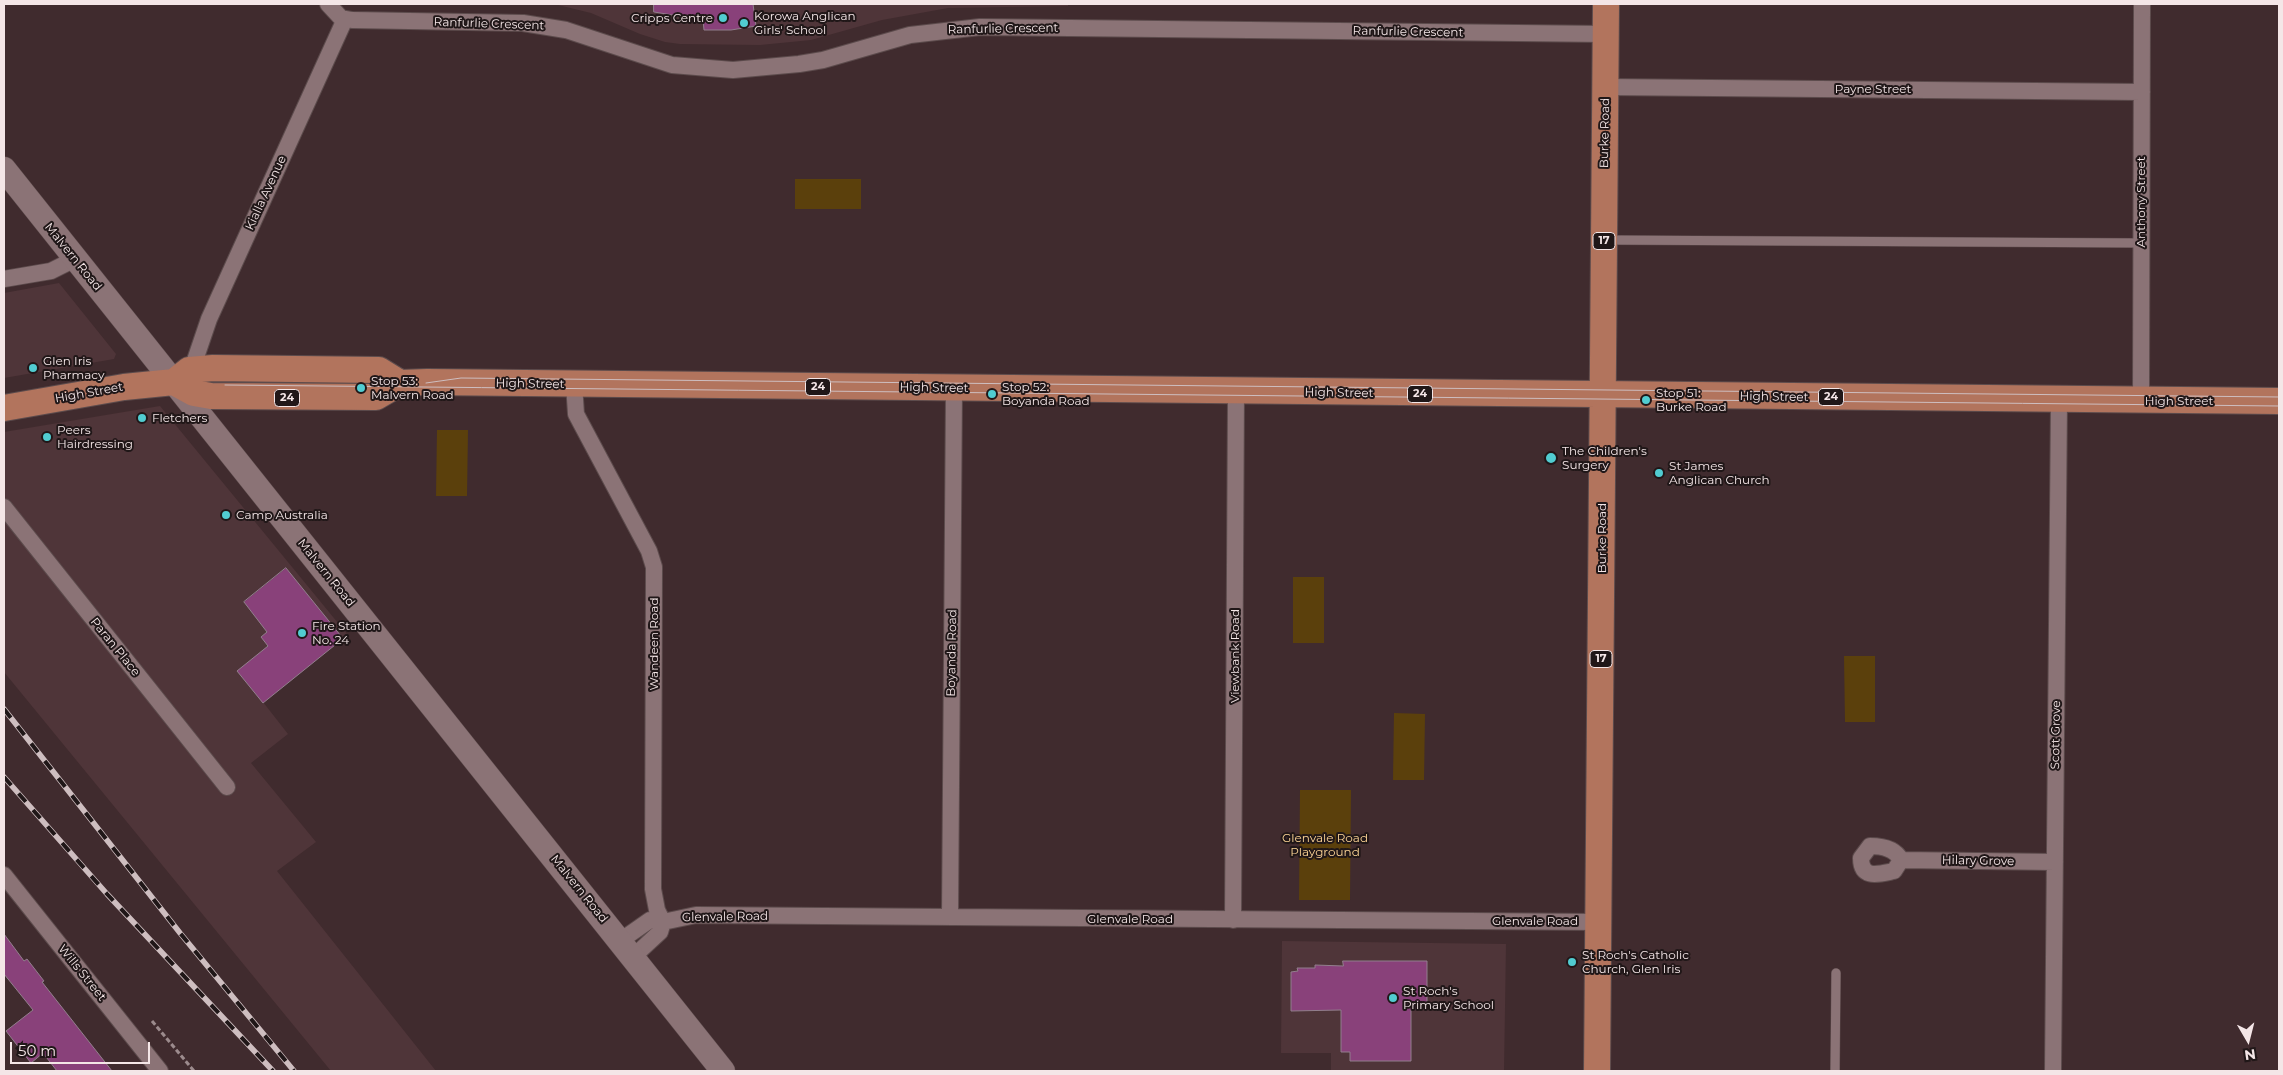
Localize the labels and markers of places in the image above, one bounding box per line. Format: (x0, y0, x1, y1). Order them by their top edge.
place label: Korowa Anglican Girls' School (754, 9, 856, 37)
place label: Cripps Centre (631, 11, 713, 25)
marker: Cripps Centre (717, 12, 729, 24)
marker: Korowa Anglican Girls' School (738, 17, 750, 29)
place label: Glen Iris Pharmacy (43, 354, 105, 382)
marker: Glen Iris Pharmacy (27, 362, 39, 374)
place label: Stop 53: Malvern Road (371, 374, 454, 402)
place label: Stop 52: Boyanda Road (1002, 380, 1090, 408)
marker: Stop 53: Malvern Road (355, 382, 367, 394)
place label: Stop 51: Burke Road (1656, 386, 1727, 414)
marker: Stop 52: Boyanda Road (986, 388, 998, 400)
marker: Stop 51: Burke Road (1640, 394, 1652, 406)
place label: Fletchers (152, 411, 207, 425)
marker: Fletchers (136, 412, 148, 424)
place label: Peers Hairdressing (57, 423, 133, 451)
marker: Peers Hairdressing (41, 431, 53, 443)
place label: The Children's Surgery (1562, 444, 1647, 472)
marker: The Children's Surgery (1544, 451, 1558, 465)
place label: St James Anglican Church (1669, 459, 1770, 487)
marker: St James Anglican Church (1653, 467, 1665, 479)
place label: Camp Australia (236, 508, 328, 522)
marker: Camp Australia (220, 509, 232, 521)
place label: Fire Station No. 24 (312, 619, 381, 647)
marker: Fire Station No. 24 (296, 627, 308, 639)
place label: St Roch's Catholic Church, Glen Iris (1582, 948, 1689, 976)
marker: St Roch's Catholic Church, Glen Iris (1566, 956, 1578, 968)
place label: St Roch's Primary School (1403, 984, 1494, 1012)
marker: St Roch's Primary School (1387, 992, 1399, 1004)

